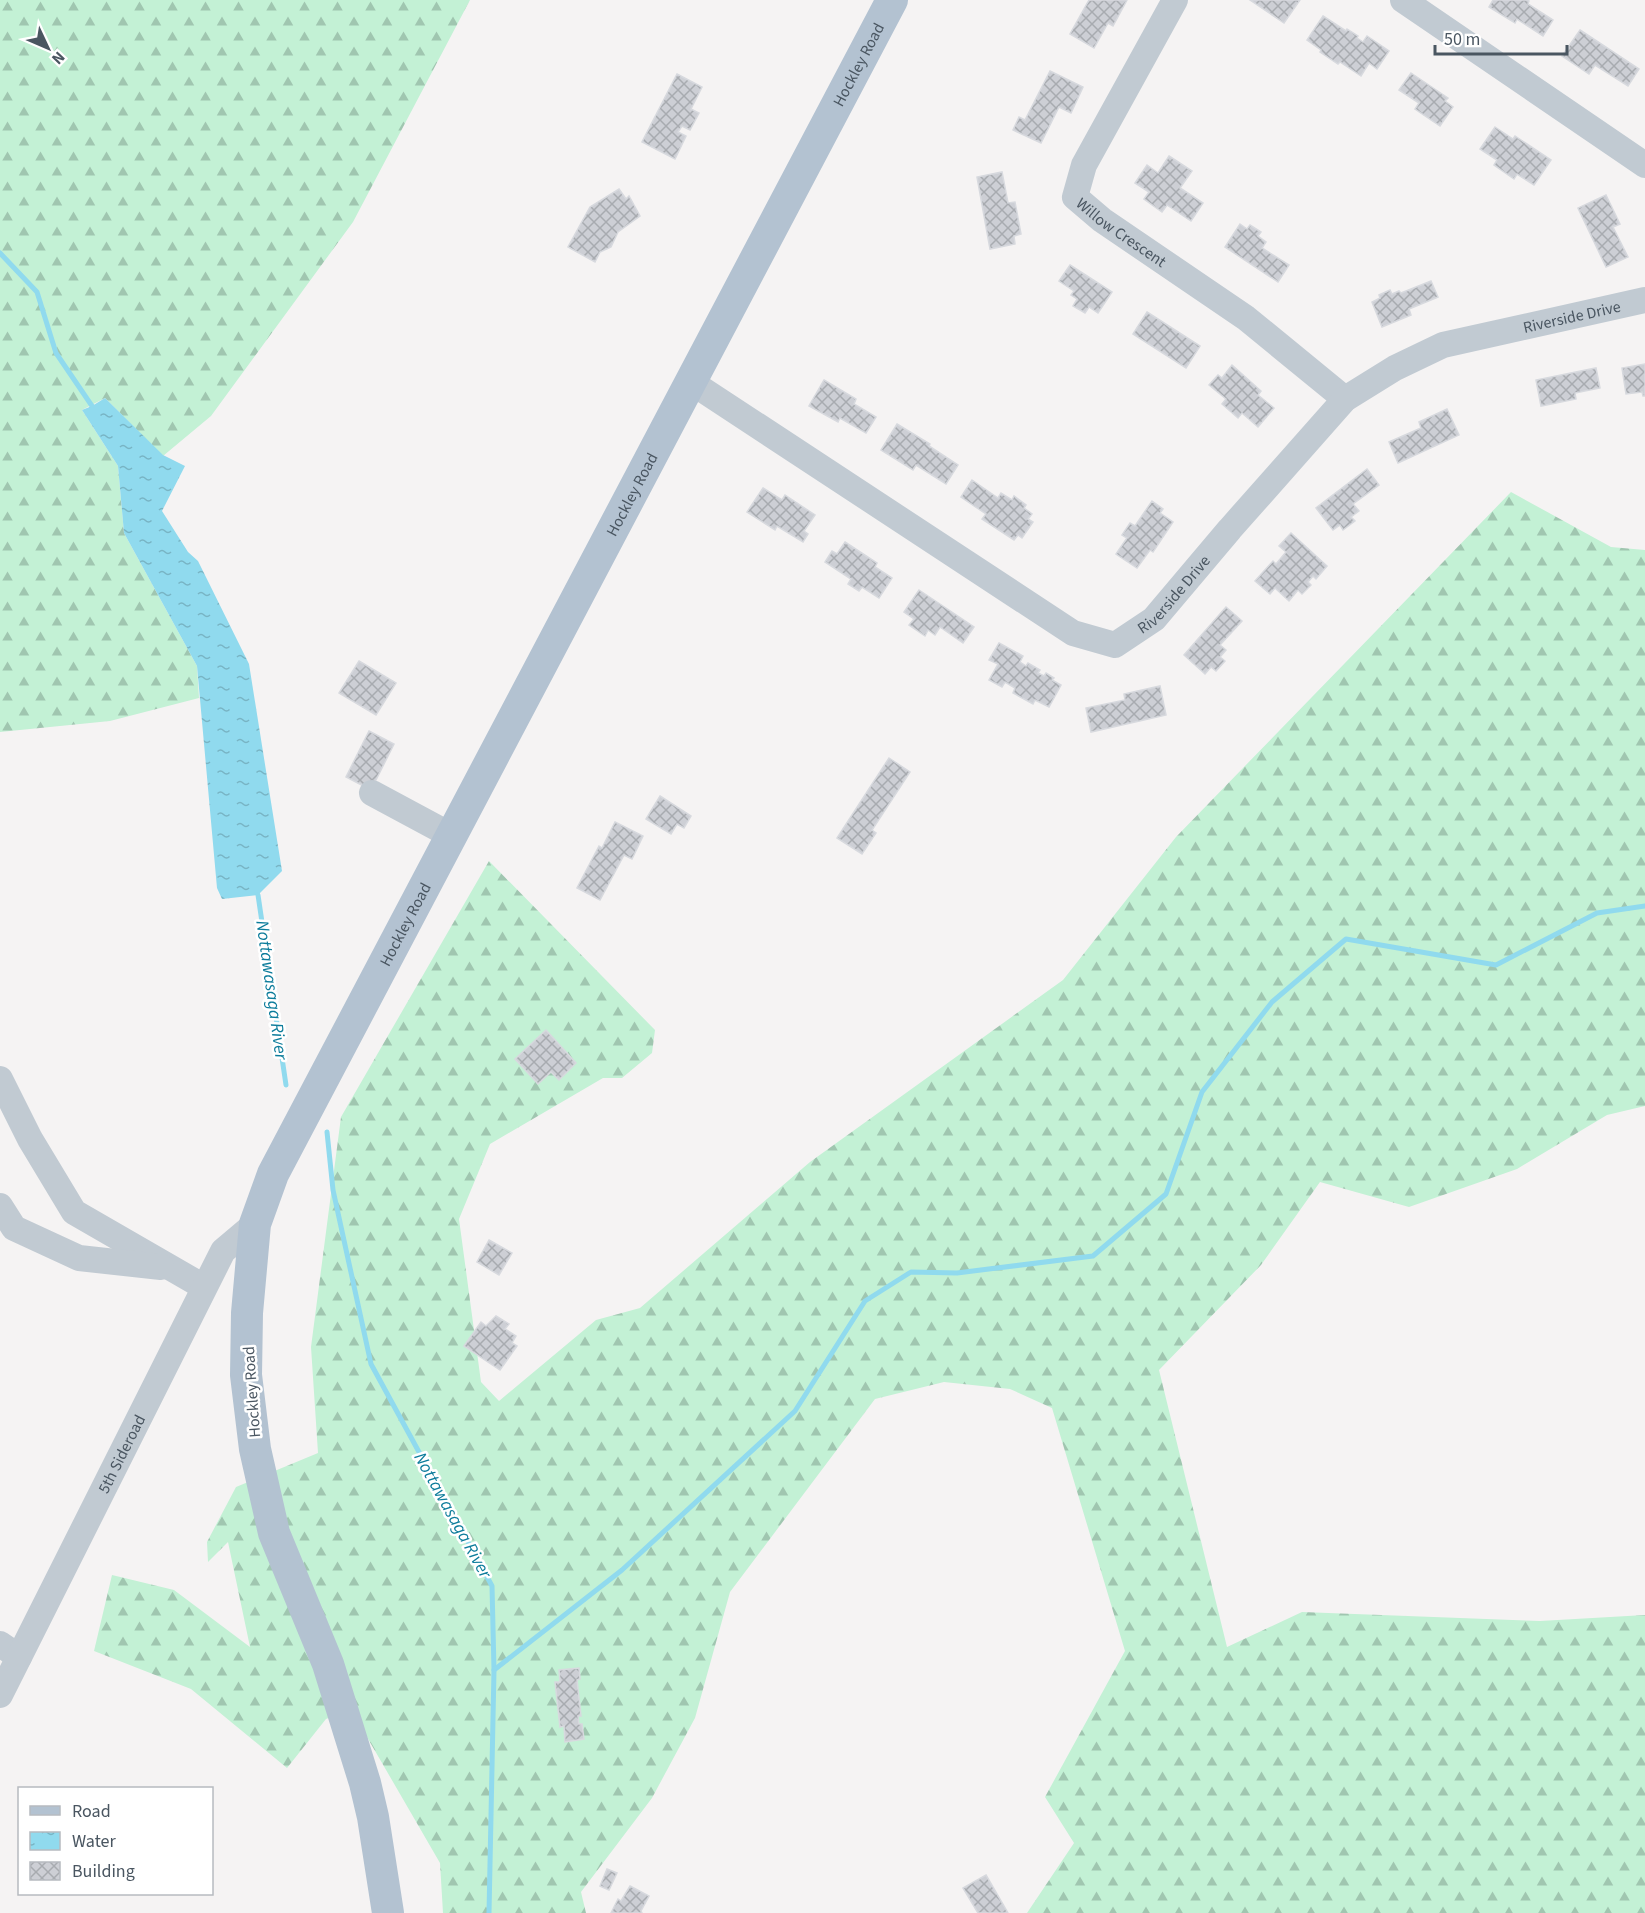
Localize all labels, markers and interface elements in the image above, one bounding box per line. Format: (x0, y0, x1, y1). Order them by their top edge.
north arrow (18, 18, 78, 78)
scale bar (1435, 18, 1567, 56)
street label: Hockley Road (828, 19, 890, 110)
text: 50 m (1444, 27, 1480, 52)
text: N (46, 46, 70, 69)
street label: Willow Crescent (1071, 193, 1171, 273)
street label: Riverside Drive (1521, 296, 1623, 339)
street label: Hockley Road (601, 449, 663, 540)
street label: Riverside Drive (1133, 551, 1215, 639)
street label: Hockley Road (375, 879, 437, 970)
water label: Nottawasaga River (249, 919, 294, 1062)
street label: Hockley Road (238, 1346, 266, 1438)
street label: 5th Sideroad (93, 1411, 151, 1497)
water label: Nottawasaga River (408, 1448, 498, 1583)
legend (18, 1787, 213, 1895)
text: Road (72, 1799, 111, 1824)
text: Water (72, 1829, 116, 1854)
text: Building (72, 1859, 135, 1884)

